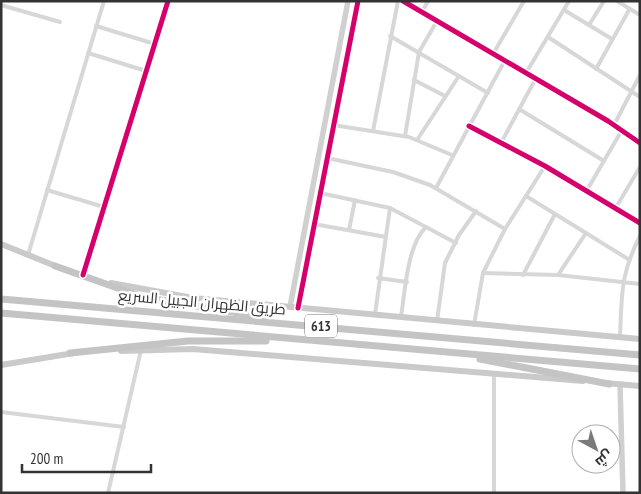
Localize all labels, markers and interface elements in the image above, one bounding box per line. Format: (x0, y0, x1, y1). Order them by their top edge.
street label: طريق الظهران الجبيل السريع (117, 285, 287, 321)
road number: 613 (305, 314, 337, 338)
north arrow (571, 424, 621, 474)
scale bar (22, 442, 151, 474)
text: ش (592, 446, 617, 472)
text: 200 m (30, 449, 63, 468)

